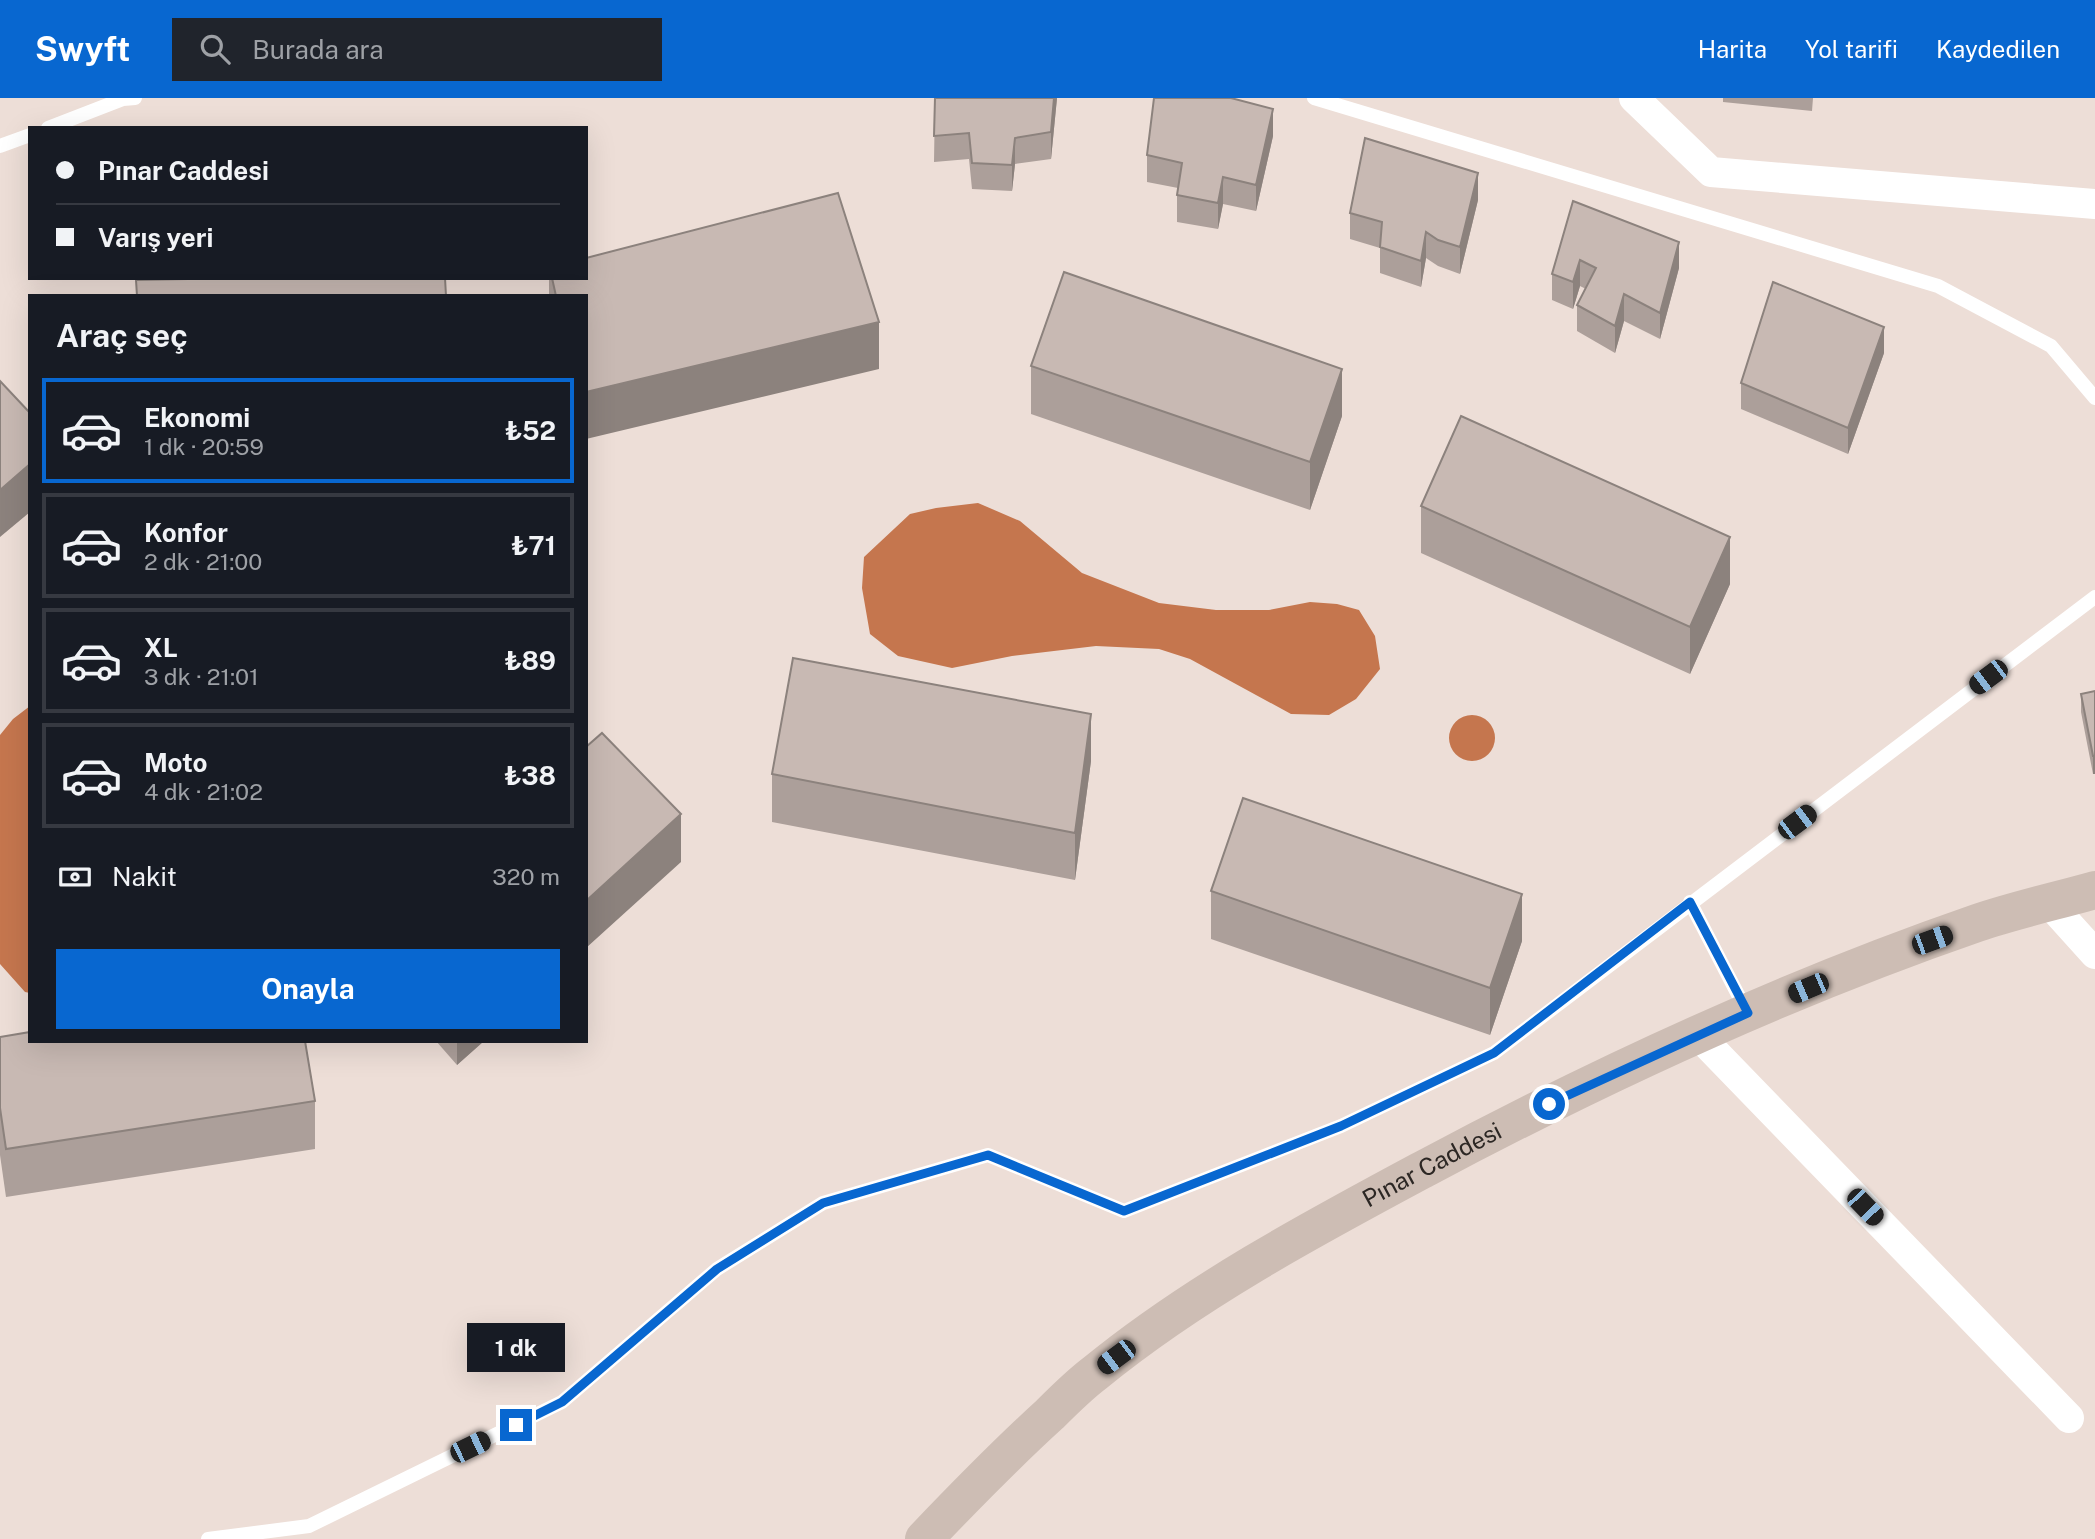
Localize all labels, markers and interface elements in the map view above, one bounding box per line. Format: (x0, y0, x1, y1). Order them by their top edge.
search box (172, 18, 662, 81)
text: Swyft (35, 30, 130, 68)
icon: search (196, 30, 234, 68)
text: Burada ara (252, 34, 384, 65)
text: Harita (1698, 35, 1767, 63)
text: Yol tarifi (1805, 35, 1898, 63)
text: Kaydedilen (1936, 35, 2060, 63)
text: Pınar Caddesi (98, 155, 269, 186)
text: Varış yeri (98, 222, 213, 253)
text: Araç seç (56, 317, 188, 354)
icon: car (60, 399, 123, 462)
text: Ekonomi (144, 402, 250, 433)
text: ₺52 (505, 415, 556, 446)
text: 1 dk · 20:59 (144, 433, 264, 460)
icon: car (60, 514, 123, 577)
text: Konfor (144, 517, 228, 548)
text: ₺71 (511, 530, 556, 561)
text: 2 dk · 21:00 (144, 548, 262, 575)
icon: car (60, 629, 123, 692)
text: XL (144, 632, 178, 663)
text: ₺89 (504, 645, 556, 676)
car (1965, 656, 2012, 698)
text: 3 dk · 21:01 (144, 663, 259, 690)
icon: car (60, 744, 123, 807)
text: Moto (144, 747, 207, 778)
text: ₺38 (504, 760, 556, 791)
text: 4 dk · 21:02 (144, 778, 263, 805)
car (1774, 801, 1821, 843)
icon: cash (56, 858, 94, 896)
text: Nakit (112, 861, 177, 892)
text: 320 m (492, 863, 560, 890)
car (1909, 923, 1956, 957)
button: Onayla (56, 949, 560, 1029)
car (1785, 970, 1832, 1006)
route start (1533, 1088, 1565, 1120)
street label: Pınar Caddesi (1357, 1116, 1506, 1212)
car (1843, 1185, 1888, 1229)
callout: 1 dk (467, 1324, 565, 1372)
text: 1 dk (495, 1334, 537, 1361)
car (1093, 1336, 1140, 1378)
route end (500, 1409, 532, 1441)
car (447, 1428, 494, 1466)

